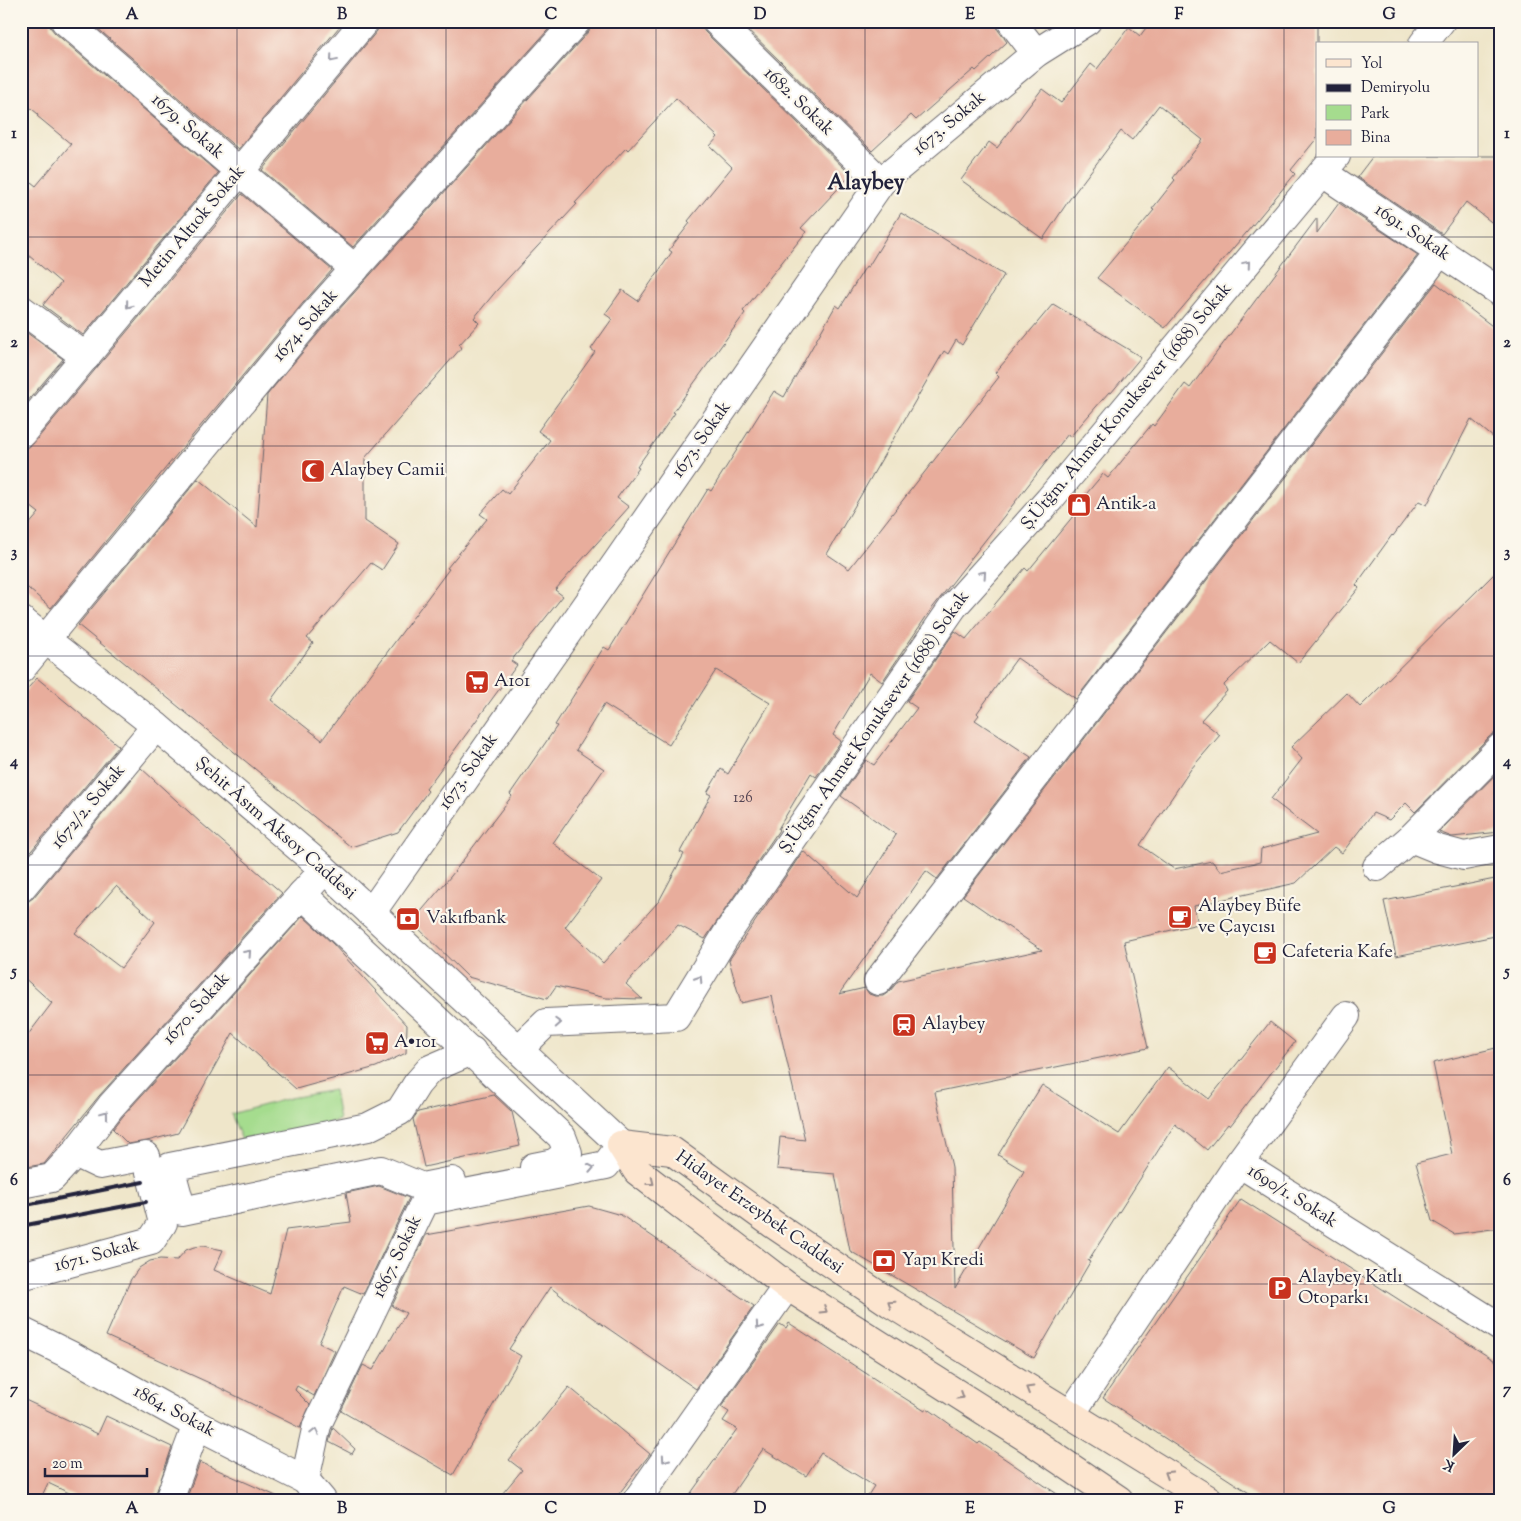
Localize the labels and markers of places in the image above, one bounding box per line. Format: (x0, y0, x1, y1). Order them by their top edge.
mosque icon: Alaybey Camii (300, 458, 326, 484)
place label: Alaybey Camii (330, 458, 445, 484)
shop icon: Antik-a (1066, 492, 1092, 518)
place label: Antik-a (1096, 492, 1156, 518)
supermarket icon: A101 (464, 669, 490, 695)
place label: A101 (494, 669, 530, 695)
place label: Alaybey Büfe ve Çaycısı (1198, 894, 1301, 941)
cafe icon: Alaybey Büfe ve Çaycısı (1167, 904, 1193, 930)
bank icon: Vakıfbank (395, 906, 421, 932)
place label: Vakıfbank (426, 906, 507, 932)
cafe icon: Cafeteria Kafe (1252, 940, 1278, 966)
place label: Cafeteria Kafe (1282, 940, 1393, 966)
station icon: Alaybey (891, 1012, 917, 1038)
place label: Alaybey (922, 1012, 985, 1038)
supermarket icon: A•101 (364, 1030, 390, 1056)
place label: A•101 (394, 1030, 437, 1056)
bank icon: Yapı Kredi (871, 1248, 897, 1274)
place label: Yapı Kredi (902, 1248, 984, 1274)
place label: Alaybey Katlı Otoparkı (1298, 1265, 1403, 1312)
parking icon: Alaybey Katlı Otoparkı (1267, 1275, 1293, 1301)

